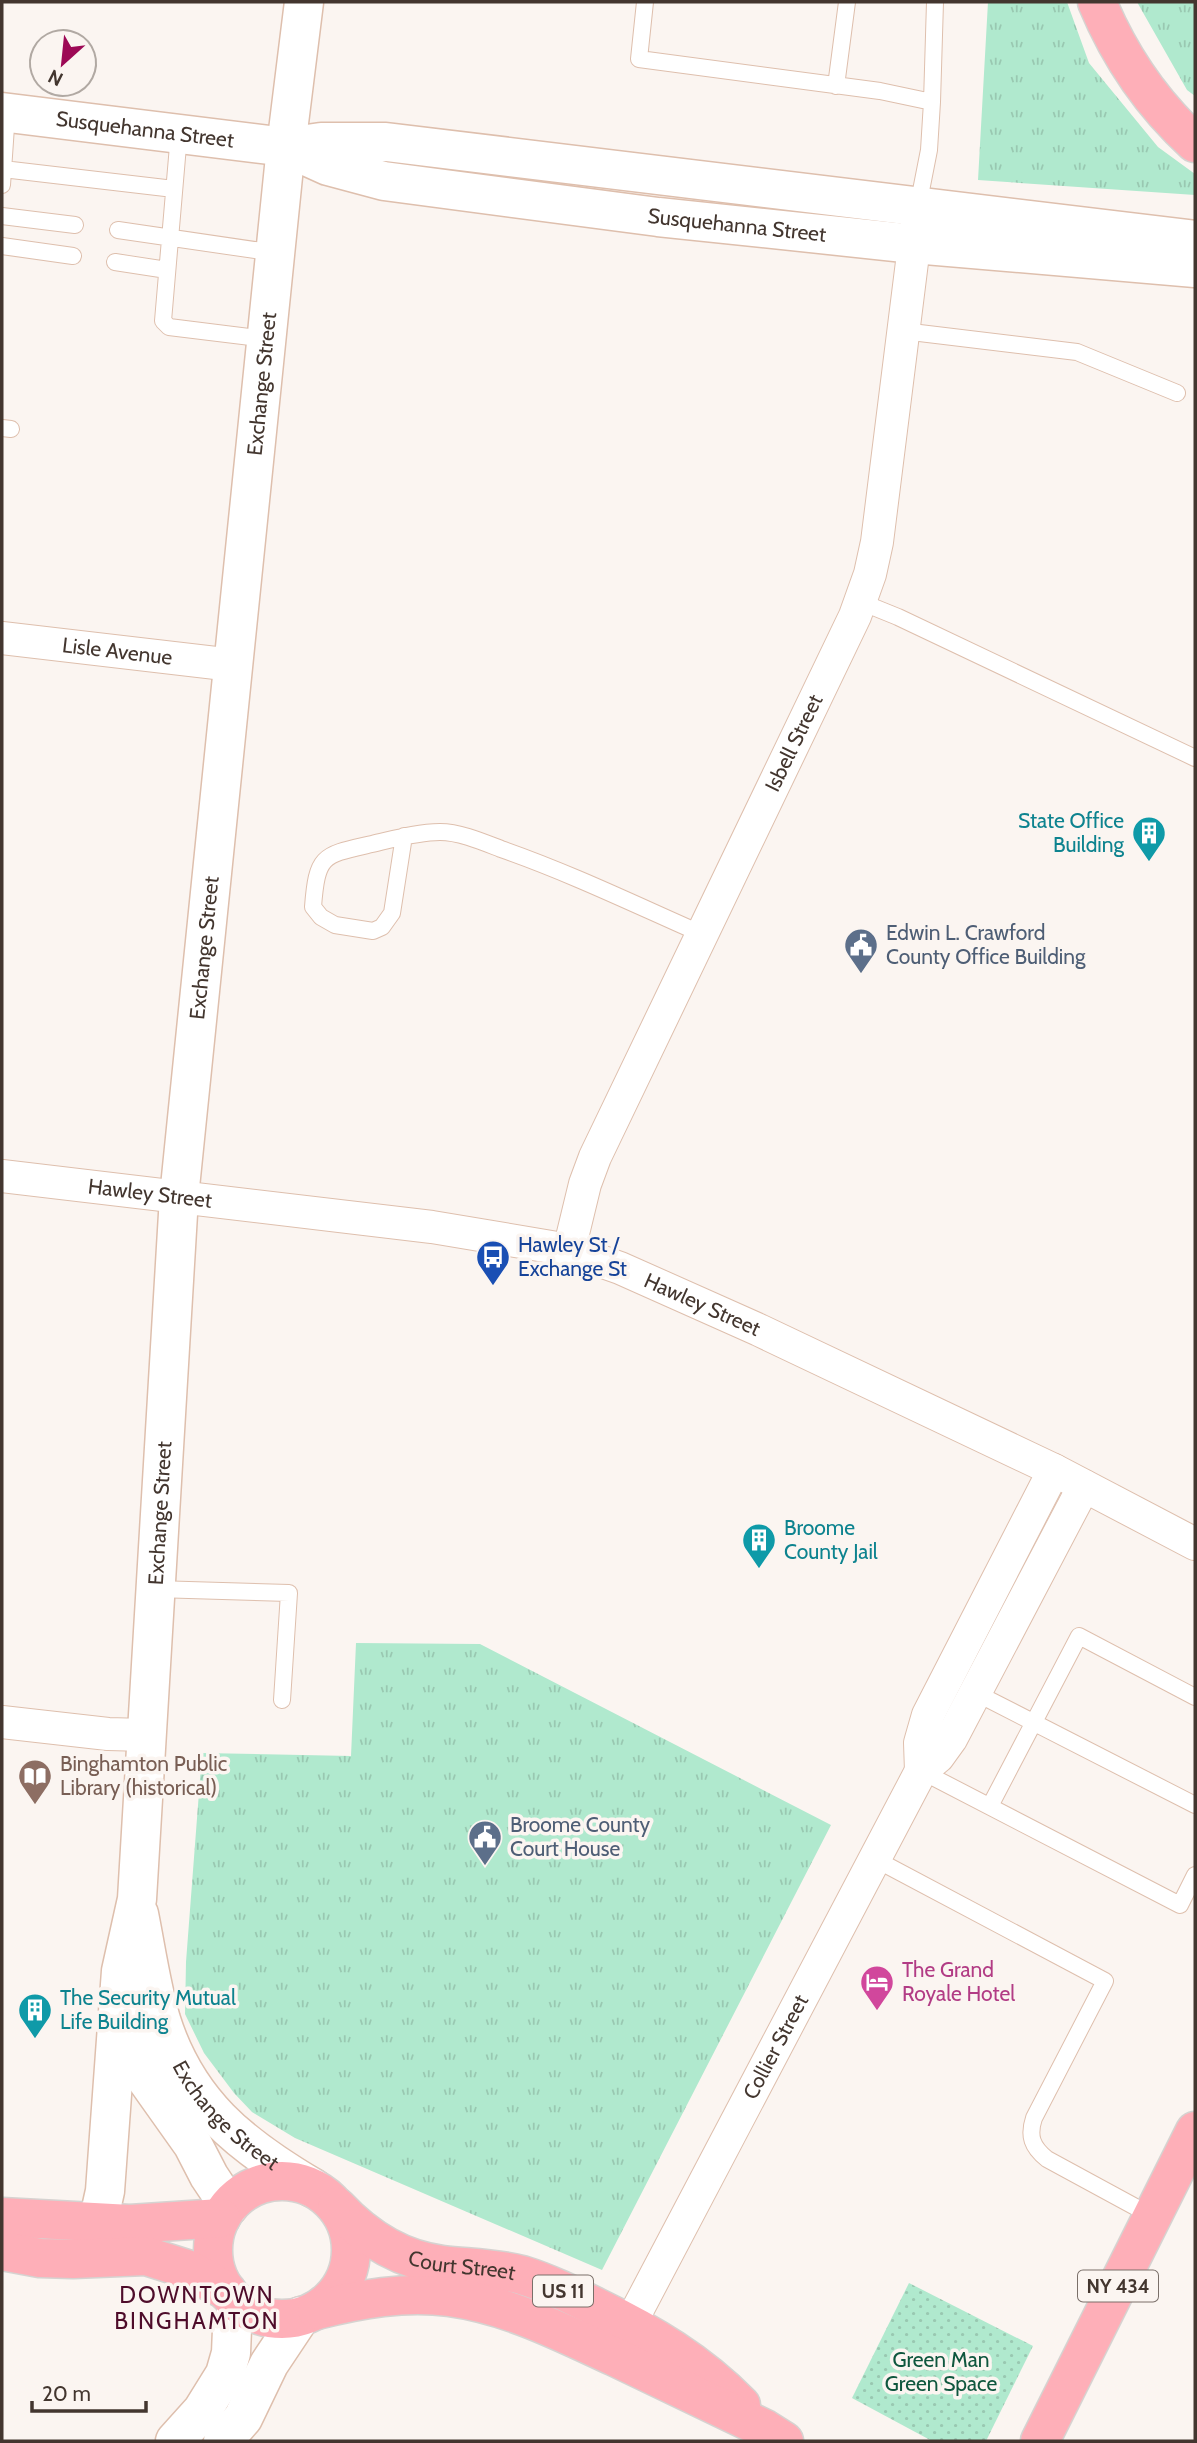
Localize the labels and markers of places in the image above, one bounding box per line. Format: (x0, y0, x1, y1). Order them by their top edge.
place label: State Office Building (1018, 808, 1125, 857)
building icon: State Office Building (1130, 814, 1168, 863)
place label: Edwin L. Crawford County Office Building (886, 920, 1086, 969)
public building icon: Edwin L. Crawford County Office Building (842, 926, 880, 975)
place label: Hawley St / Exchange St (518, 1232, 627, 1281)
bus stop icon: Hawley St / Exchange St (474, 1238, 512, 1287)
place label: Broome County Jail (784, 1515, 878, 1564)
building icon: Broome County Jail (740, 1521, 778, 1570)
place label: Binghamton Public Library (historical) (60, 1751, 227, 1800)
library icon: Binghamton Public Library (historical) (16, 1757, 54, 1806)
place label: Broome County Court House (510, 1812, 651, 1861)
public building icon: Broome County Court House (466, 1818, 504, 1867)
place label: The Grand Royale Hotel (902, 1957, 1015, 2006)
hotel icon: The Grand Royale Hotel (858, 1963, 896, 2012)
place label: The Security Mutual Life Building (60, 1985, 236, 2034)
building icon: The Security Mutual Life Building (16, 1991, 54, 2040)

